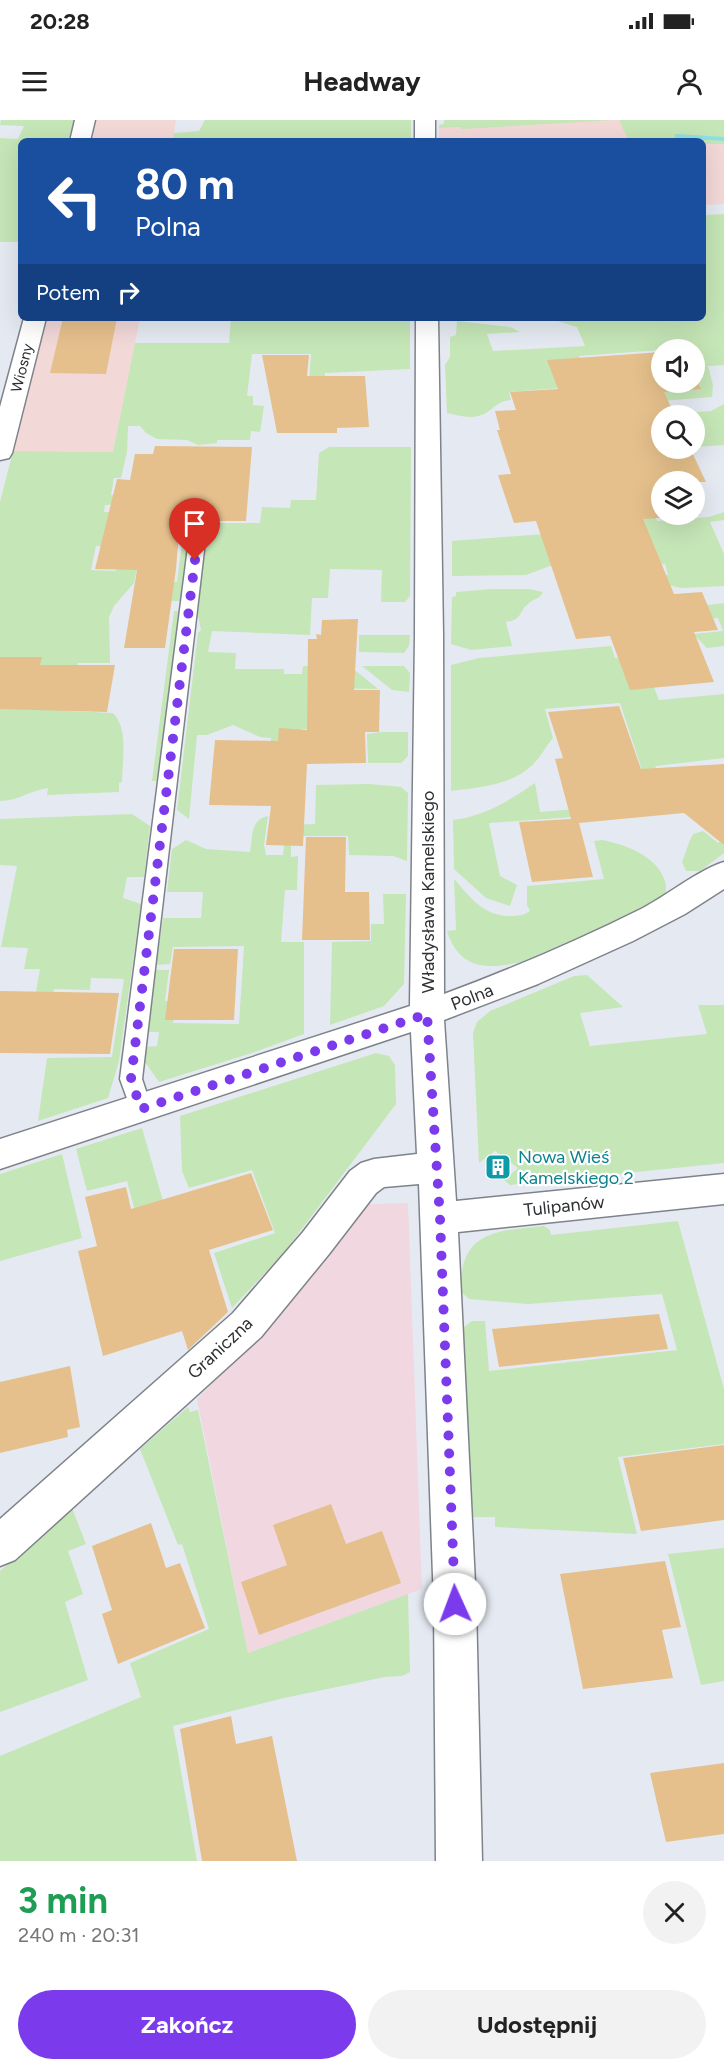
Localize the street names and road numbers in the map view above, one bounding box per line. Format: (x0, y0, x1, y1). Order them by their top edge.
street label: Wiosny (7, 342, 37, 394)
street label: Władysława Kamelskiego (417, 791, 439, 993)
street label: Polna (448, 979, 496, 1015)
street label: Tulipanów (522, 1191, 606, 1221)
street label: Graniczna (183, 1312, 257, 1384)

